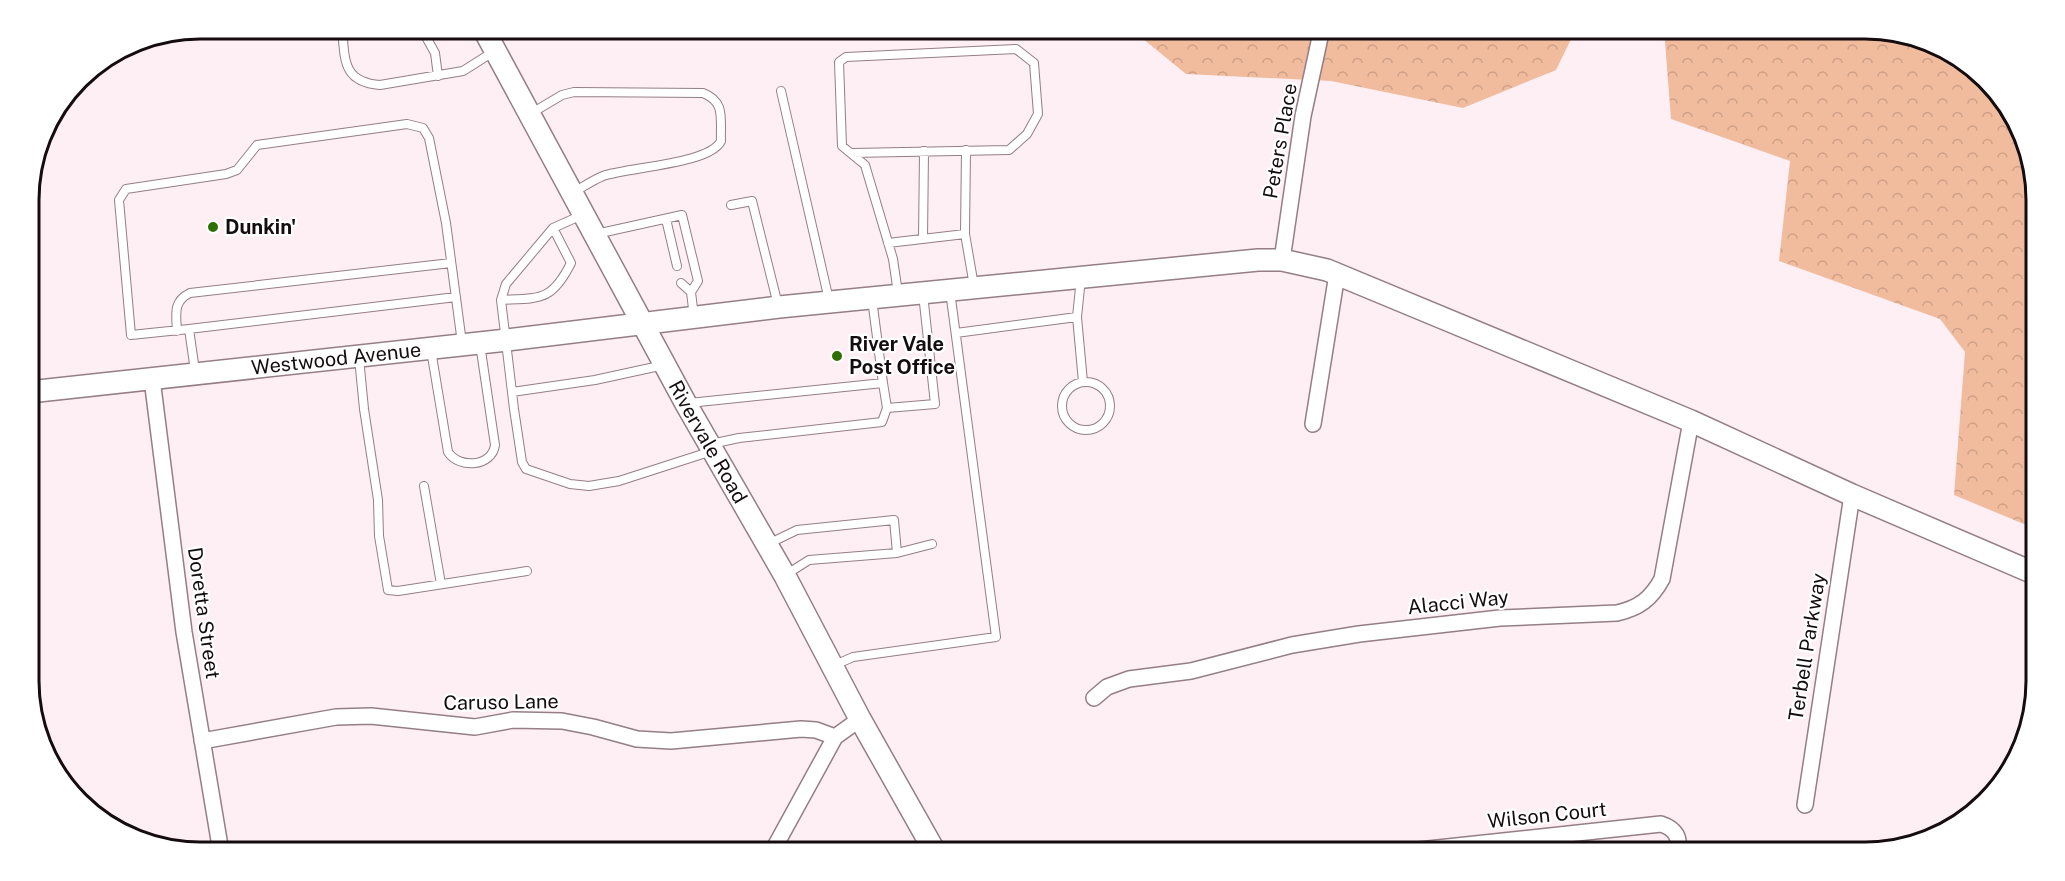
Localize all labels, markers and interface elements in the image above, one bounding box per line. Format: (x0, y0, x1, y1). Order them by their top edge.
street label: Peters Place (1258, 81, 1302, 201)
place label: Dunkin' (225, 215, 296, 239)
marker: Dunkin' (206, 220, 220, 234)
place label: River Vale Post Office (849, 332, 955, 379)
street label: Westwood Avenue (250, 337, 422, 380)
marker: River Vale Post Office (830, 349, 844, 363)
street label: Rivervale Road (664, 376, 753, 508)
street label: Doretta Street (183, 546, 225, 680)
street label: Terbell Parkway (1783, 571, 1831, 723)
street label: Alacci Way (1406, 585, 1510, 619)
street label: Caruso Lane (443, 689, 559, 715)
street label: Wilson Court (1486, 797, 1608, 833)

